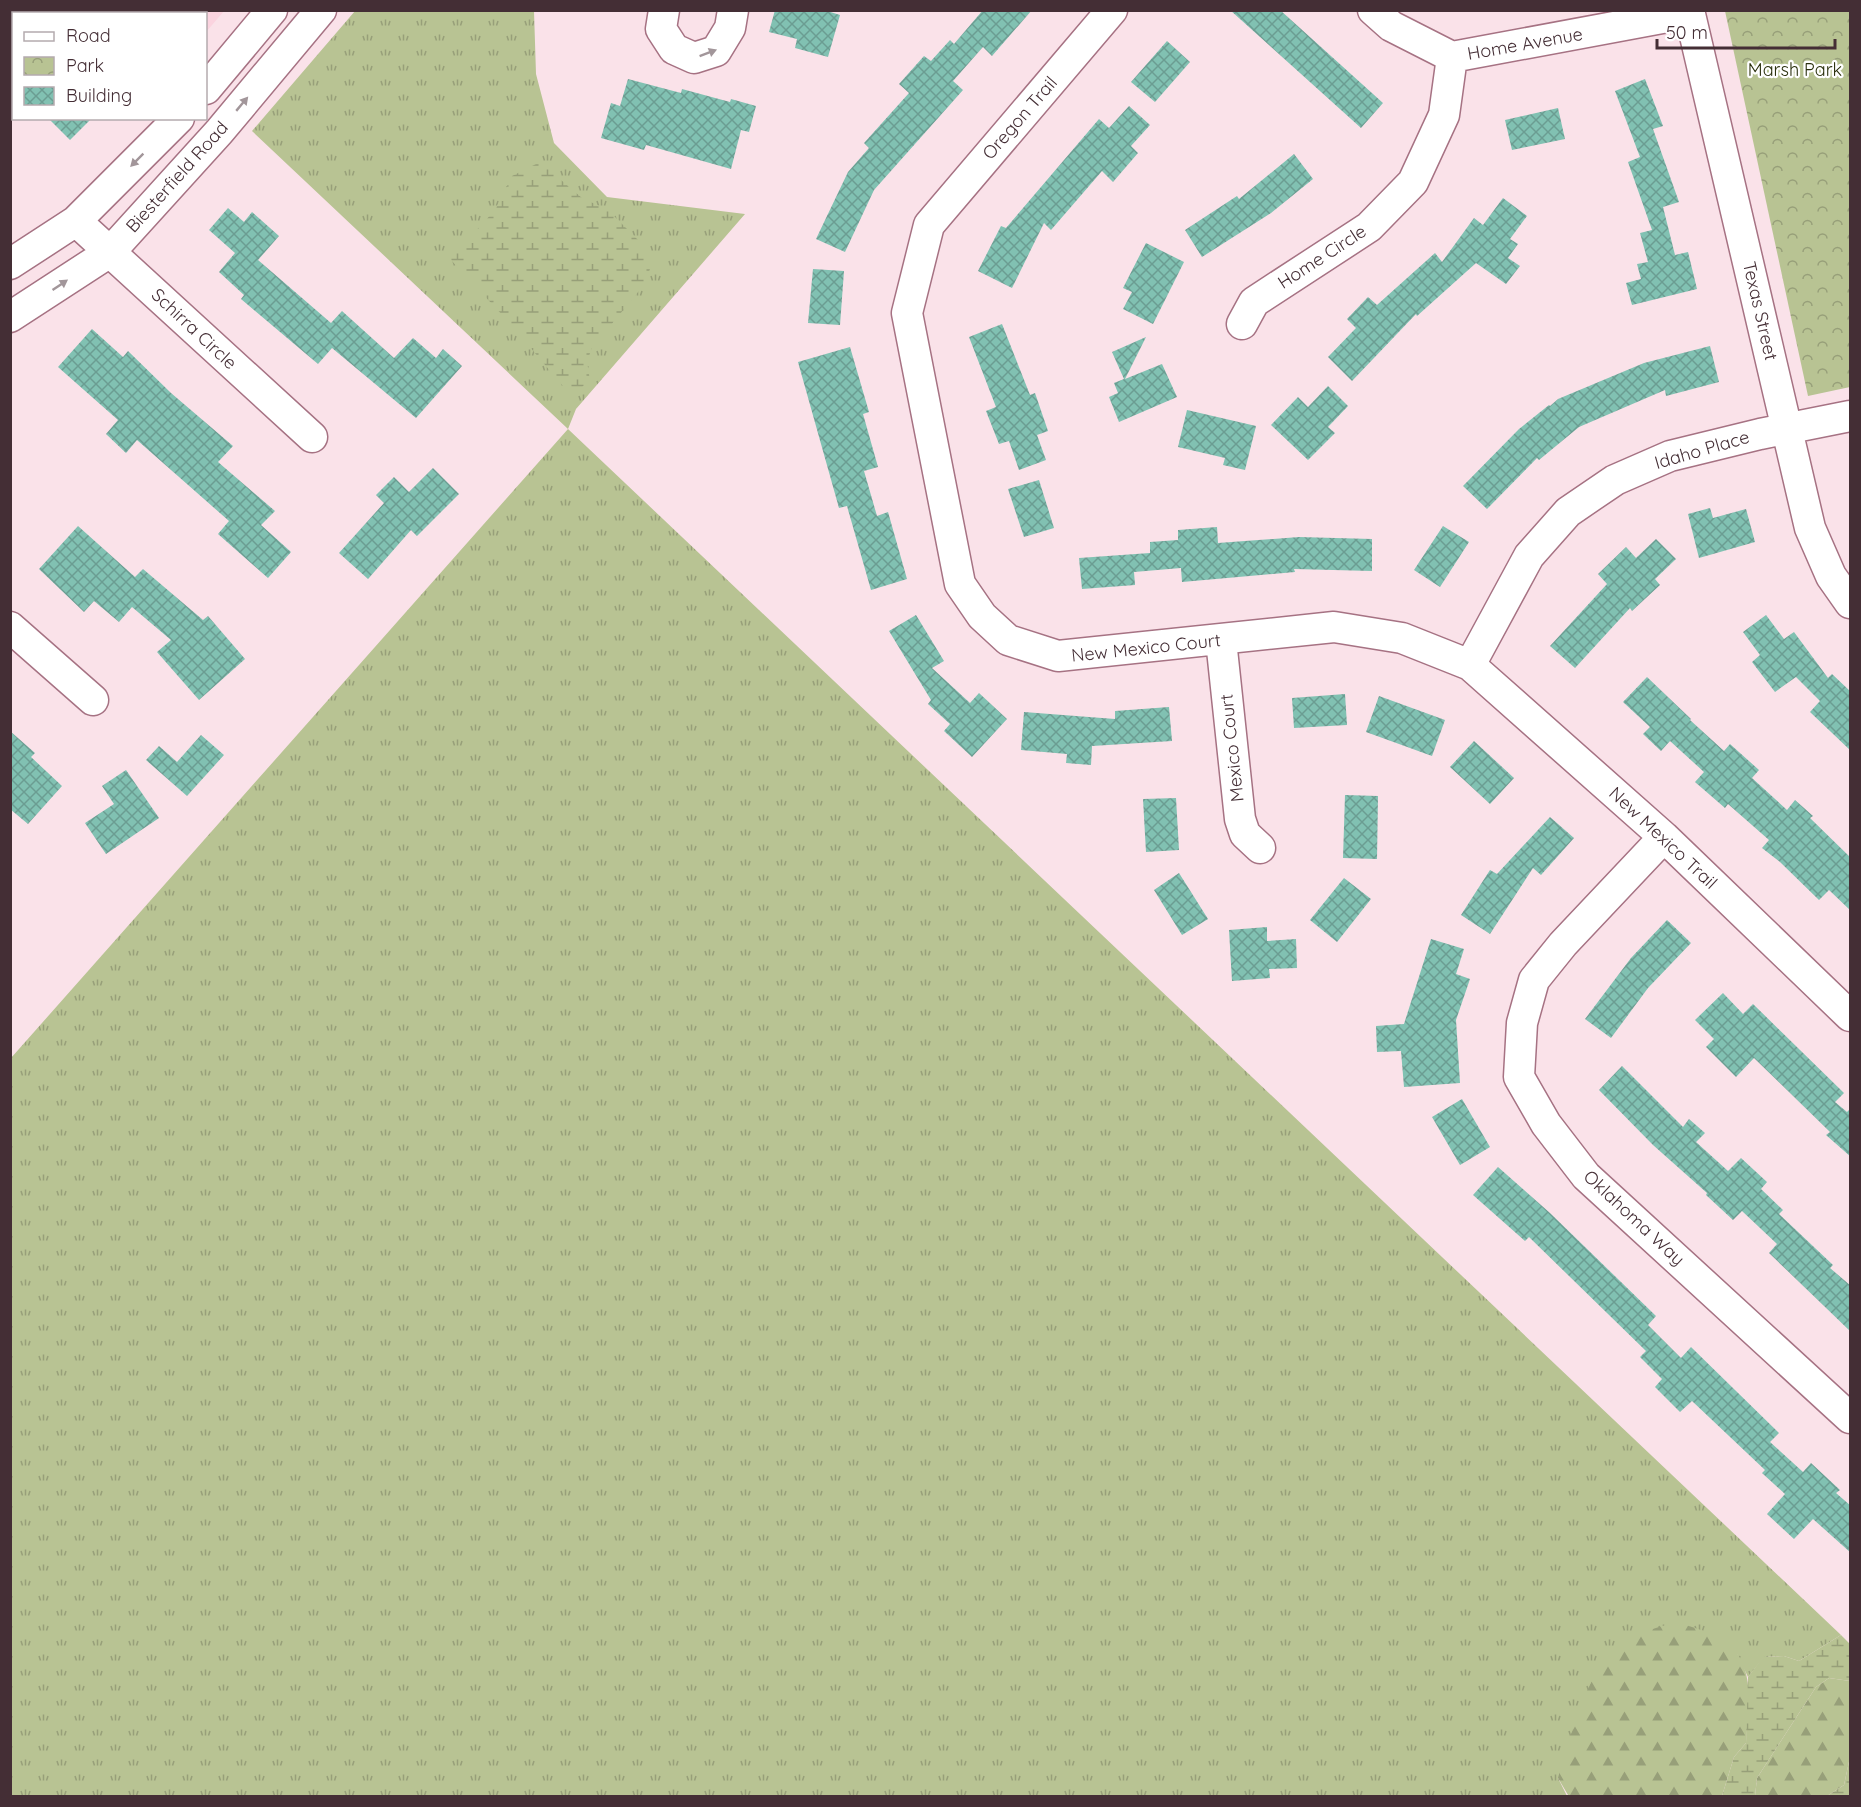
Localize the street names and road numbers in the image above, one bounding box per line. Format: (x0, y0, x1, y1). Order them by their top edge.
street label: Home Avenue (1465, 22, 1584, 65)
street label: Oregon Trail (977, 71, 1062, 164)
street label: Biesterfield Road (121, 116, 233, 237)
street label: Home Circle (1273, 219, 1370, 294)
street label: Texas Street (1738, 259, 1783, 363)
street label: Schirra Circle (147, 283, 242, 374)
street label: Idaho Place (1652, 425, 1752, 474)
street label: New Mexico Court (1070, 628, 1222, 667)
street label: Mexico Court (1214, 693, 1249, 803)
street label: New Mexico Trail (1604, 782, 1722, 894)
street label: Oklahoma Way (1579, 1165, 1690, 1270)

